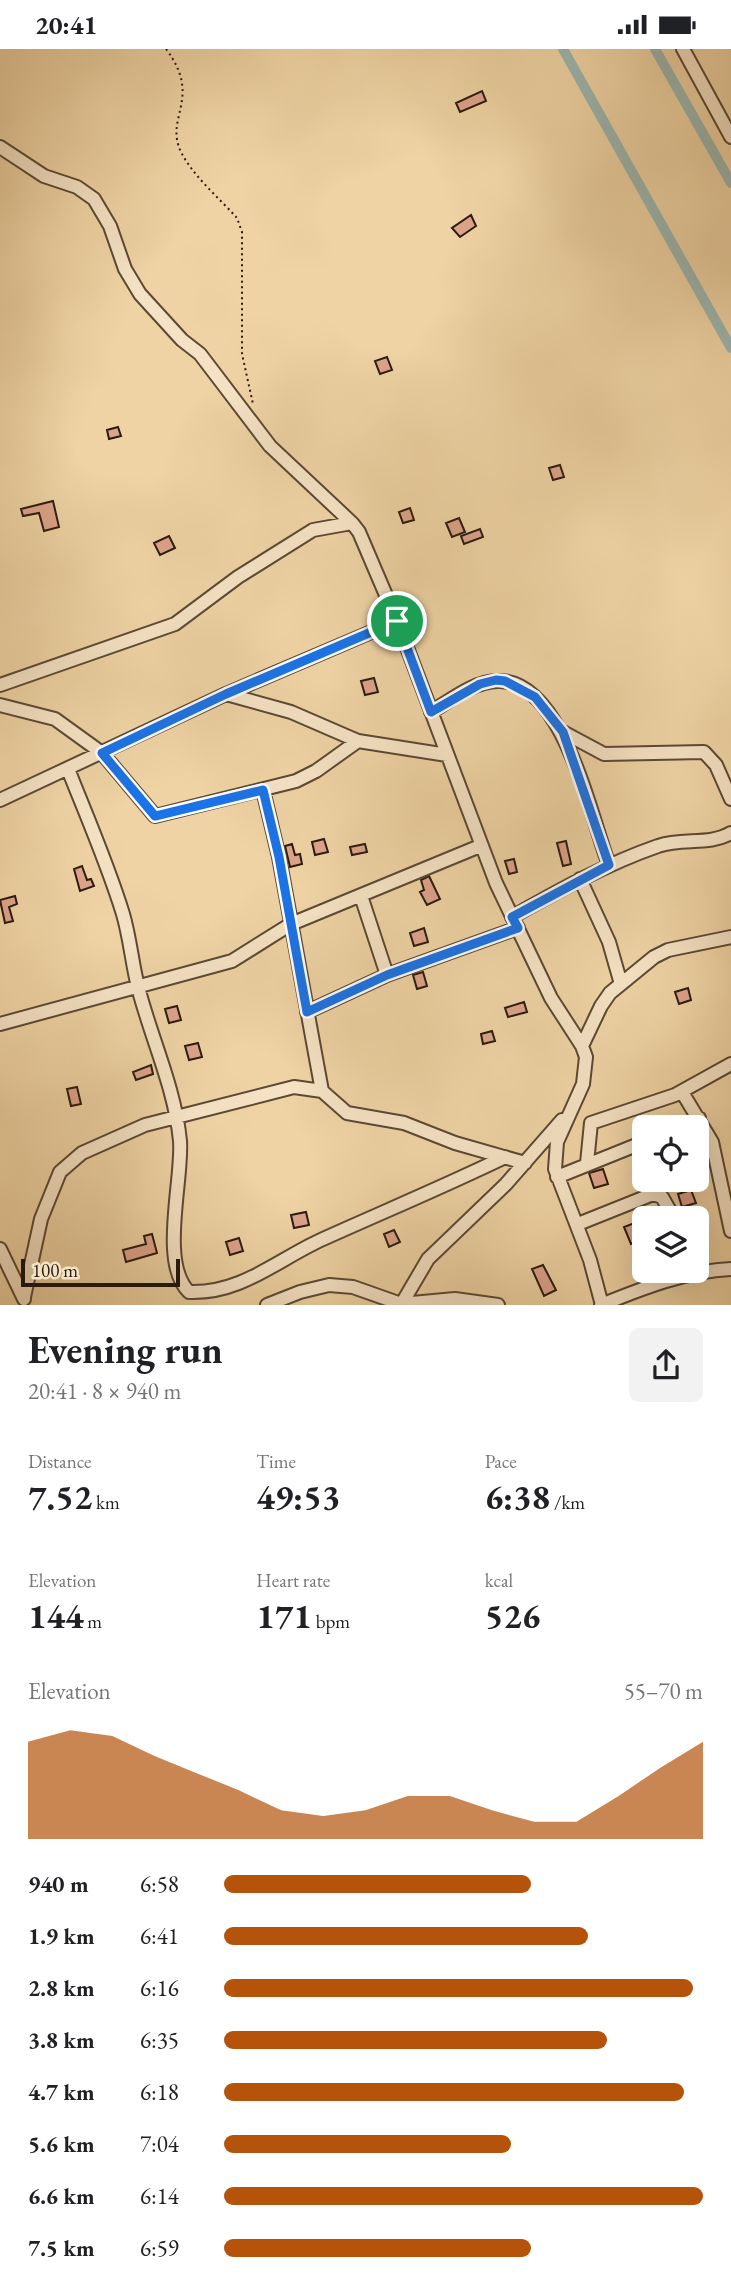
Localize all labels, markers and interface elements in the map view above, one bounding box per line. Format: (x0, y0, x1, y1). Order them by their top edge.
text: 20:41 (35, 8, 97, 42)
pin (367, 591, 427, 651)
icon: arrive (378, 602, 416, 640)
map controls (632, 1115, 709, 1283)
button: locate (632, 1115, 709, 1192)
button: layers (632, 1206, 709, 1283)
scale bar (21, 1256, 180, 1288)
text: 100 m (32, 1258, 78, 1283)
text: Evening run (28, 1325, 223, 1374)
button: share (629, 1328, 703, 1402)
text: 20:41 · 8 × 940 m (28, 1376, 181, 1406)
text: Distance (28, 1449, 91, 1474)
text: Time (256, 1449, 296, 1474)
text: Pace (485, 1449, 517, 1474)
text: 7.52 (28, 1474, 92, 1519)
text: 49:53 (256, 1474, 340, 1519)
text: 6:38 (485, 1474, 550, 1519)
text: km (92, 1490, 120, 1515)
text: /km (550, 1490, 585, 1515)
text: Elevation (28, 1568, 96, 1593)
text: Heart rate (256, 1568, 330, 1593)
text: kcal (485, 1568, 513, 1593)
text: 144 (28, 1593, 84, 1638)
text: 171 (256, 1593, 312, 1638)
text: 526 (485, 1593, 540, 1638)
text: m (84, 1609, 102, 1634)
text: bpm (312, 1609, 350, 1634)
text: Elevation (28, 1676, 111, 1706)
text: 55–70 m (624, 1676, 703, 1706)
text: 940 m (28, 1869, 89, 1899)
text: 6:58 (140, 1869, 179, 1899)
text: 1.9 km (28, 1921, 95, 1951)
text: 6:41 (140, 1921, 179, 1951)
text: 2.8 km (28, 1973, 95, 2003)
text: 6:16 (140, 1973, 179, 2003)
text: 3.8 km (28, 2025, 95, 2055)
text: 6:35 (140, 2025, 179, 2055)
text: 4.7 km (28, 2077, 95, 2107)
text: 6:18 (140, 2077, 179, 2107)
text: 5.6 km (28, 2129, 95, 2159)
text: 7:04 (140, 2129, 179, 2159)
text: 6.6 km (28, 2181, 95, 2211)
text: 6:14 (140, 2181, 179, 2211)
text: 7.5 km (28, 2233, 95, 2263)
text: 6:59 (140, 2233, 179, 2263)

